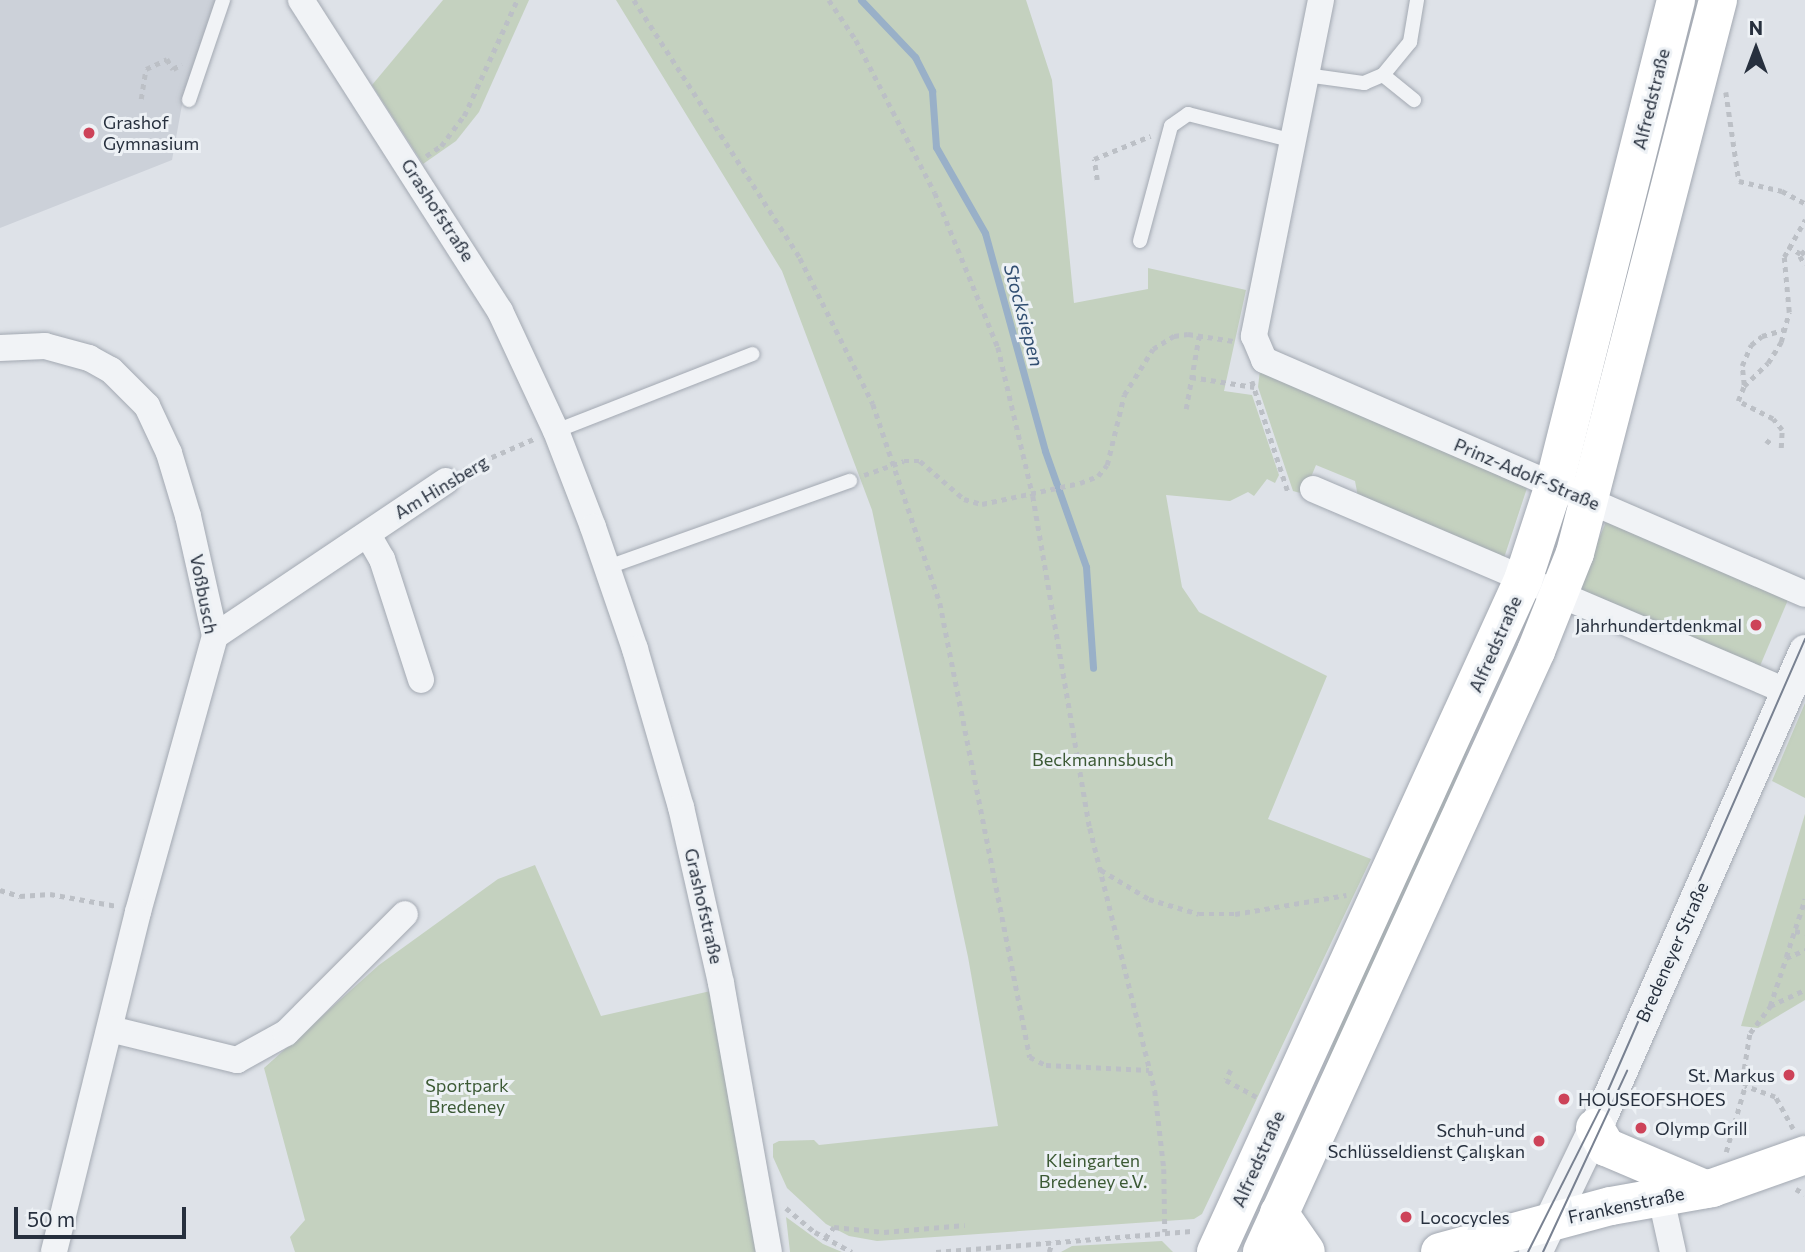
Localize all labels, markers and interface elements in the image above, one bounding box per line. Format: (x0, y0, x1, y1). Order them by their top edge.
north arrow (1721, 14, 1791, 84)
text: N (1749, 16, 1763, 39)
street label: Alfredstraße (1628, 46, 1674, 152)
place label: Grashof Gymnasium (103, 112, 199, 154)
marker: Grashof Gymnasium (81, 125, 97, 141)
street label: Grashofstraße (397, 155, 479, 265)
water label: Stocksiepen (999, 261, 1049, 369)
street label: Prinz-Adolf-Straße (1451, 434, 1603, 514)
street label: Am Hinsberg (390, 451, 492, 523)
street label: Voßbusch (186, 552, 222, 636)
street label: Alfredstraße (1464, 592, 1526, 696)
place label: Jahrhundertdenkmal (1575, 614, 1742, 636)
marker: Jahrhundertdenkmal (1748, 617, 1764, 633)
park label: Beckmannsbusch (1032, 748, 1174, 770)
street label: Grashofstraße (680, 846, 728, 966)
street label: Bredeneyer Straße (1631, 879, 1713, 1025)
place label: St. Markus (1688, 1064, 1775, 1086)
marker: St. Markus (1781, 1067, 1797, 1083)
park label: Sportpark Bredeney (425, 1075, 509, 1118)
place label: HOUSEOFSHOES (1578, 1088, 1726, 1110)
marker: HOUSEOFSHOES (1556, 1091, 1572, 1107)
street label: Alfredstraße (1227, 1107, 1289, 1211)
place label: Olymp Grill (1655, 1117, 1748, 1139)
place label: Schuh-und Schlüsseldienst Çalışkan (1328, 1120, 1525, 1162)
marker: Olymp Grill (1633, 1120, 1649, 1136)
marker: Schuh-und Schlüsseldienst Çalışkan (1531, 1133, 1547, 1149)
park label: Kleingarten Bredeney e.V. (1039, 1150, 1147, 1192)
street label: Frankenstraße (1566, 1182, 1686, 1228)
scale bar (18, 1192, 189, 1236)
text: 50 m (27, 1206, 75, 1231)
place label: Lococycles (1420, 1206, 1510, 1228)
marker: Lococycles (1398, 1209, 1414, 1225)

